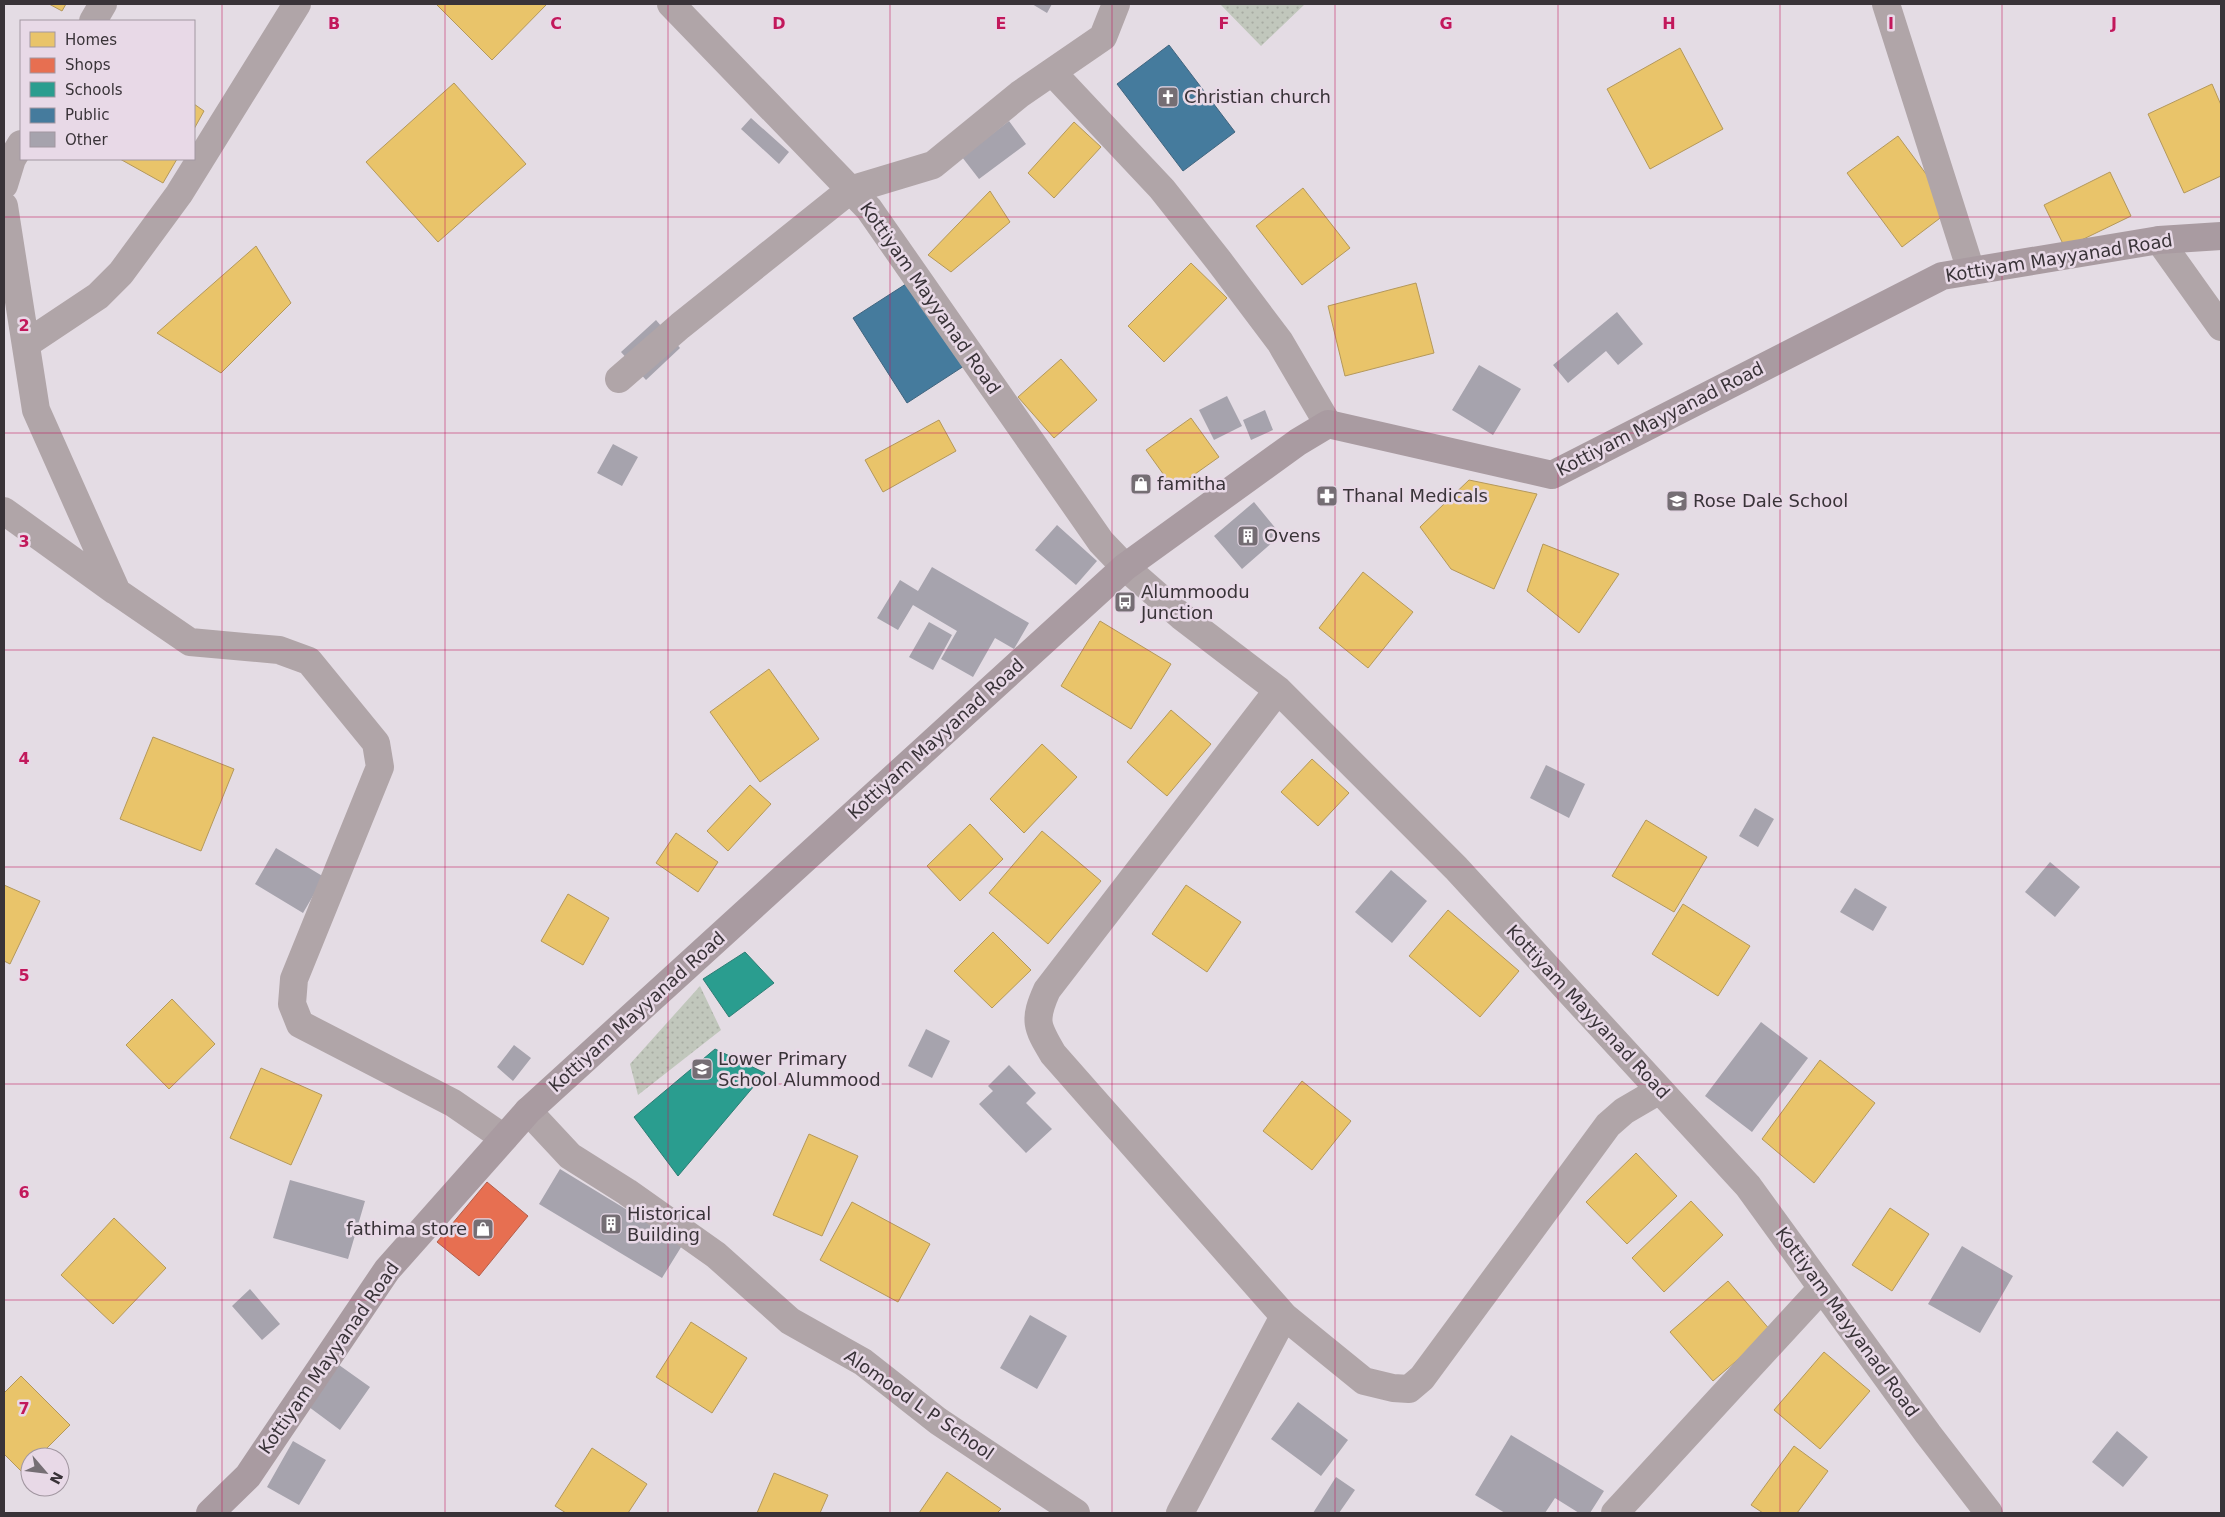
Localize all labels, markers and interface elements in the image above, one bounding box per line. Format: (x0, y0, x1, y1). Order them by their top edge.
text: B (328, 14, 340, 33)
text: C (550, 14, 562, 33)
text: D (772, 14, 786, 33)
text: E (996, 14, 1006, 33)
text: F (1219, 14, 1229, 33)
text: G (1439, 14, 1453, 33)
text: H (1662, 14, 1676, 33)
text: I (1888, 14, 1894, 33)
text: J (2110, 14, 2117, 33)
legend (20, 20, 195, 160)
text: Homes (65, 31, 117, 49)
text: Shops (65, 56, 111, 74)
text: Schools (65, 81, 123, 99)
church icon: Christian church (1156, 85, 1180, 109)
place label: Christian church (1184, 86, 1331, 107)
text: Public (65, 106, 109, 124)
text: Other (65, 131, 108, 149)
street label: Kottiyam Mayyanad Road (856, 198, 1005, 398)
street label: Kottiyam Mayyanad Road (1944, 229, 2174, 286)
text: 2 (18, 316, 30, 335)
street label: Kottiyam Mayyanad Road (1553, 357, 1767, 480)
shop icon: famitha (1129, 472, 1153, 496)
place label: famitha (1157, 473, 1226, 494)
pharmacy icon: Thanal Medicals (1315, 484, 1339, 508)
place label: Thanal Medicals (1342, 485, 1488, 506)
school or university icon: Rose Dale School (1665, 489, 1689, 513)
place label: Rose Dale School (1693, 490, 1848, 511)
building icon: Ovens (1236, 524, 1260, 548)
place label: Ovens (1264, 525, 1321, 546)
text: 3 (18, 532, 30, 551)
place label: Alummoodu Junction (1140, 581, 1250, 623)
bus stop icon: Alummoodu Junction (1113, 590, 1137, 614)
street label: Kottiyam Mayyanad Road (843, 654, 1028, 823)
text: 4 (18, 749, 30, 768)
street label: Kottiyam Mayyanad Road (1502, 921, 1674, 1103)
street label: Kottiyam Mayyanad Road (544, 927, 729, 1096)
text: 5 (18, 966, 30, 985)
place label: Lower Primary School Alummood (718, 1048, 881, 1090)
school or university icon: Lower Primary School Alummood (690, 1057, 714, 1081)
text: 6 (18, 1183, 30, 1202)
place label: Historical Building (627, 1203, 711, 1245)
building icon: Historical Building (599, 1212, 623, 1236)
shop icon: fathima store (471, 1217, 495, 1241)
place label: fathima store (346, 1218, 467, 1239)
street label: Kottiyam Mayyanad Road (1771, 1223, 1923, 1421)
street label: Kottiyam Mayyanad Road (254, 1258, 403, 1458)
street label: Alomood L P School (841, 1345, 998, 1464)
text: 7 (18, 1399, 30, 1418)
north arrow (20, 1447, 70, 1497)
text: N (47, 1469, 66, 1487)

